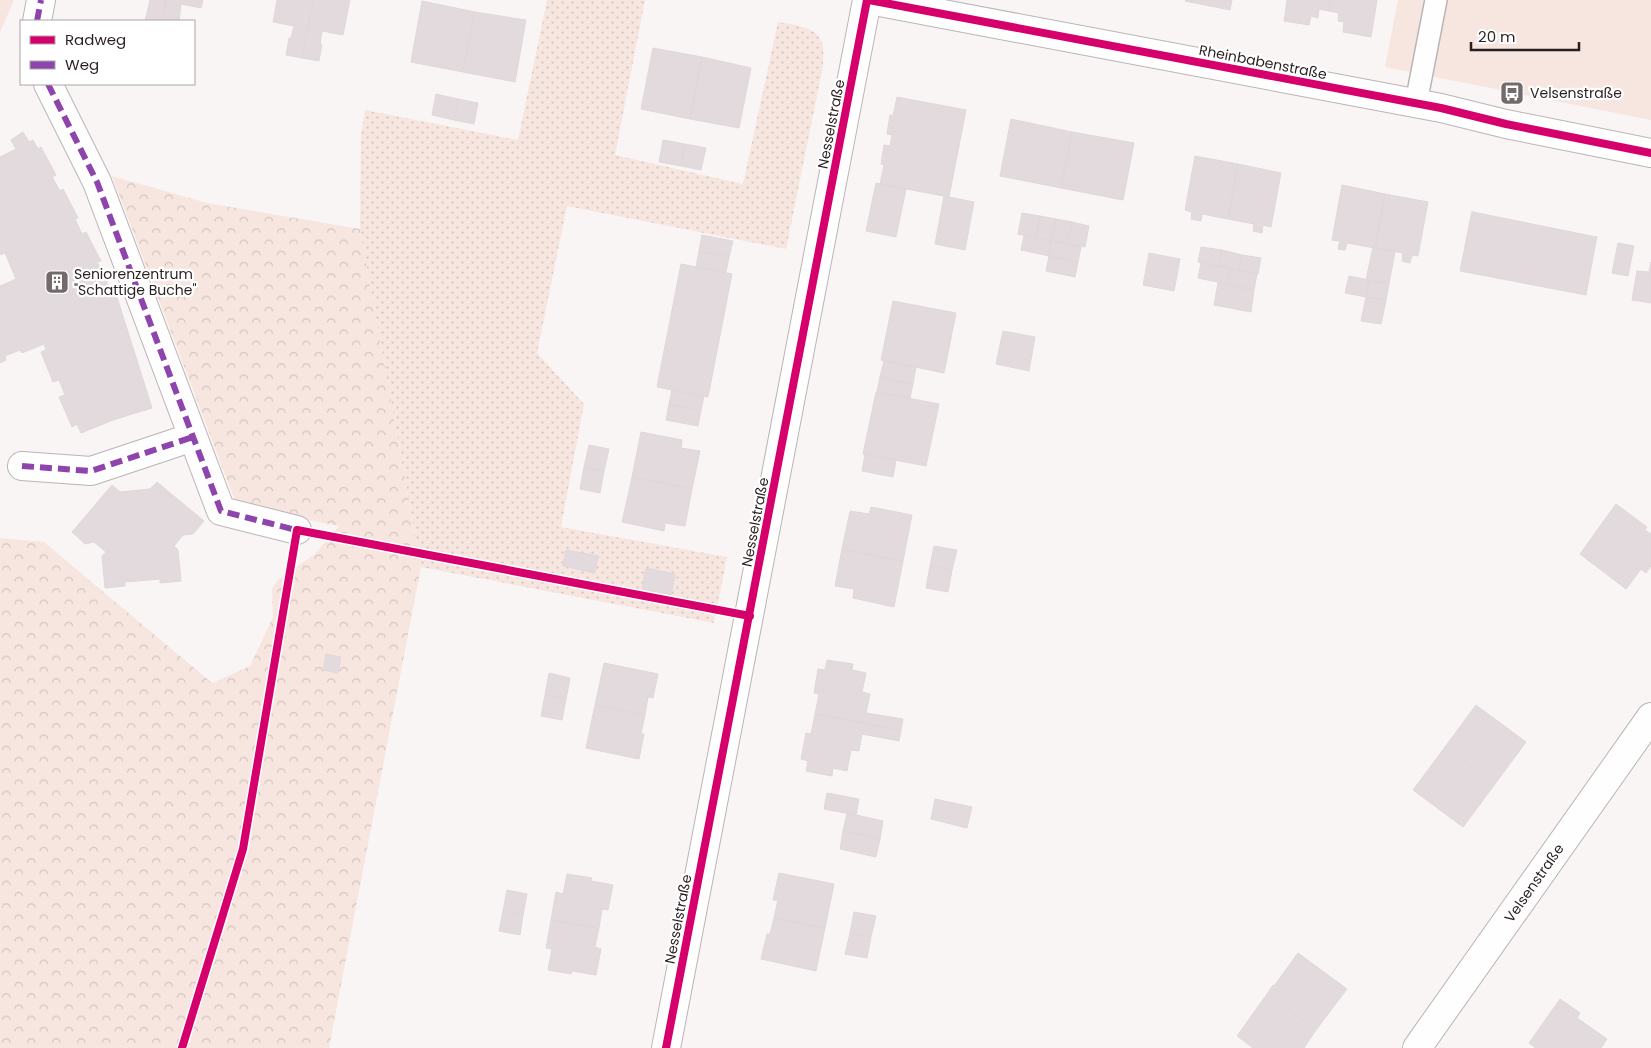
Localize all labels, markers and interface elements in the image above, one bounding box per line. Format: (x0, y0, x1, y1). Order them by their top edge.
legend (20, 20, 195, 85)
scale bar (1471, 20, 1578, 52)
text: 20 m (1478, 26, 1516, 47)
text: Radweg (65, 29, 126, 50)
street label: Rheinbabenstraße (1197, 40, 1329, 84)
text: Weg (65, 54, 99, 75)
street label: Nesselstraße (813, 77, 850, 170)
bus stop icon: Velsenstraße (1499, 80, 1525, 106)
place label: Velsenstraße (1530, 83, 1622, 103)
place label: Seniorenzentrum "Schattige Buche" (74, 264, 197, 300)
building icon: Seniorenzentrum "Schattige Buche" (44, 269, 70, 295)
street label: Nesselstraße (737, 475, 774, 568)
street label: Velsenstraße (1499, 839, 1569, 926)
street label: Nesselstraße (660, 872, 697, 965)

